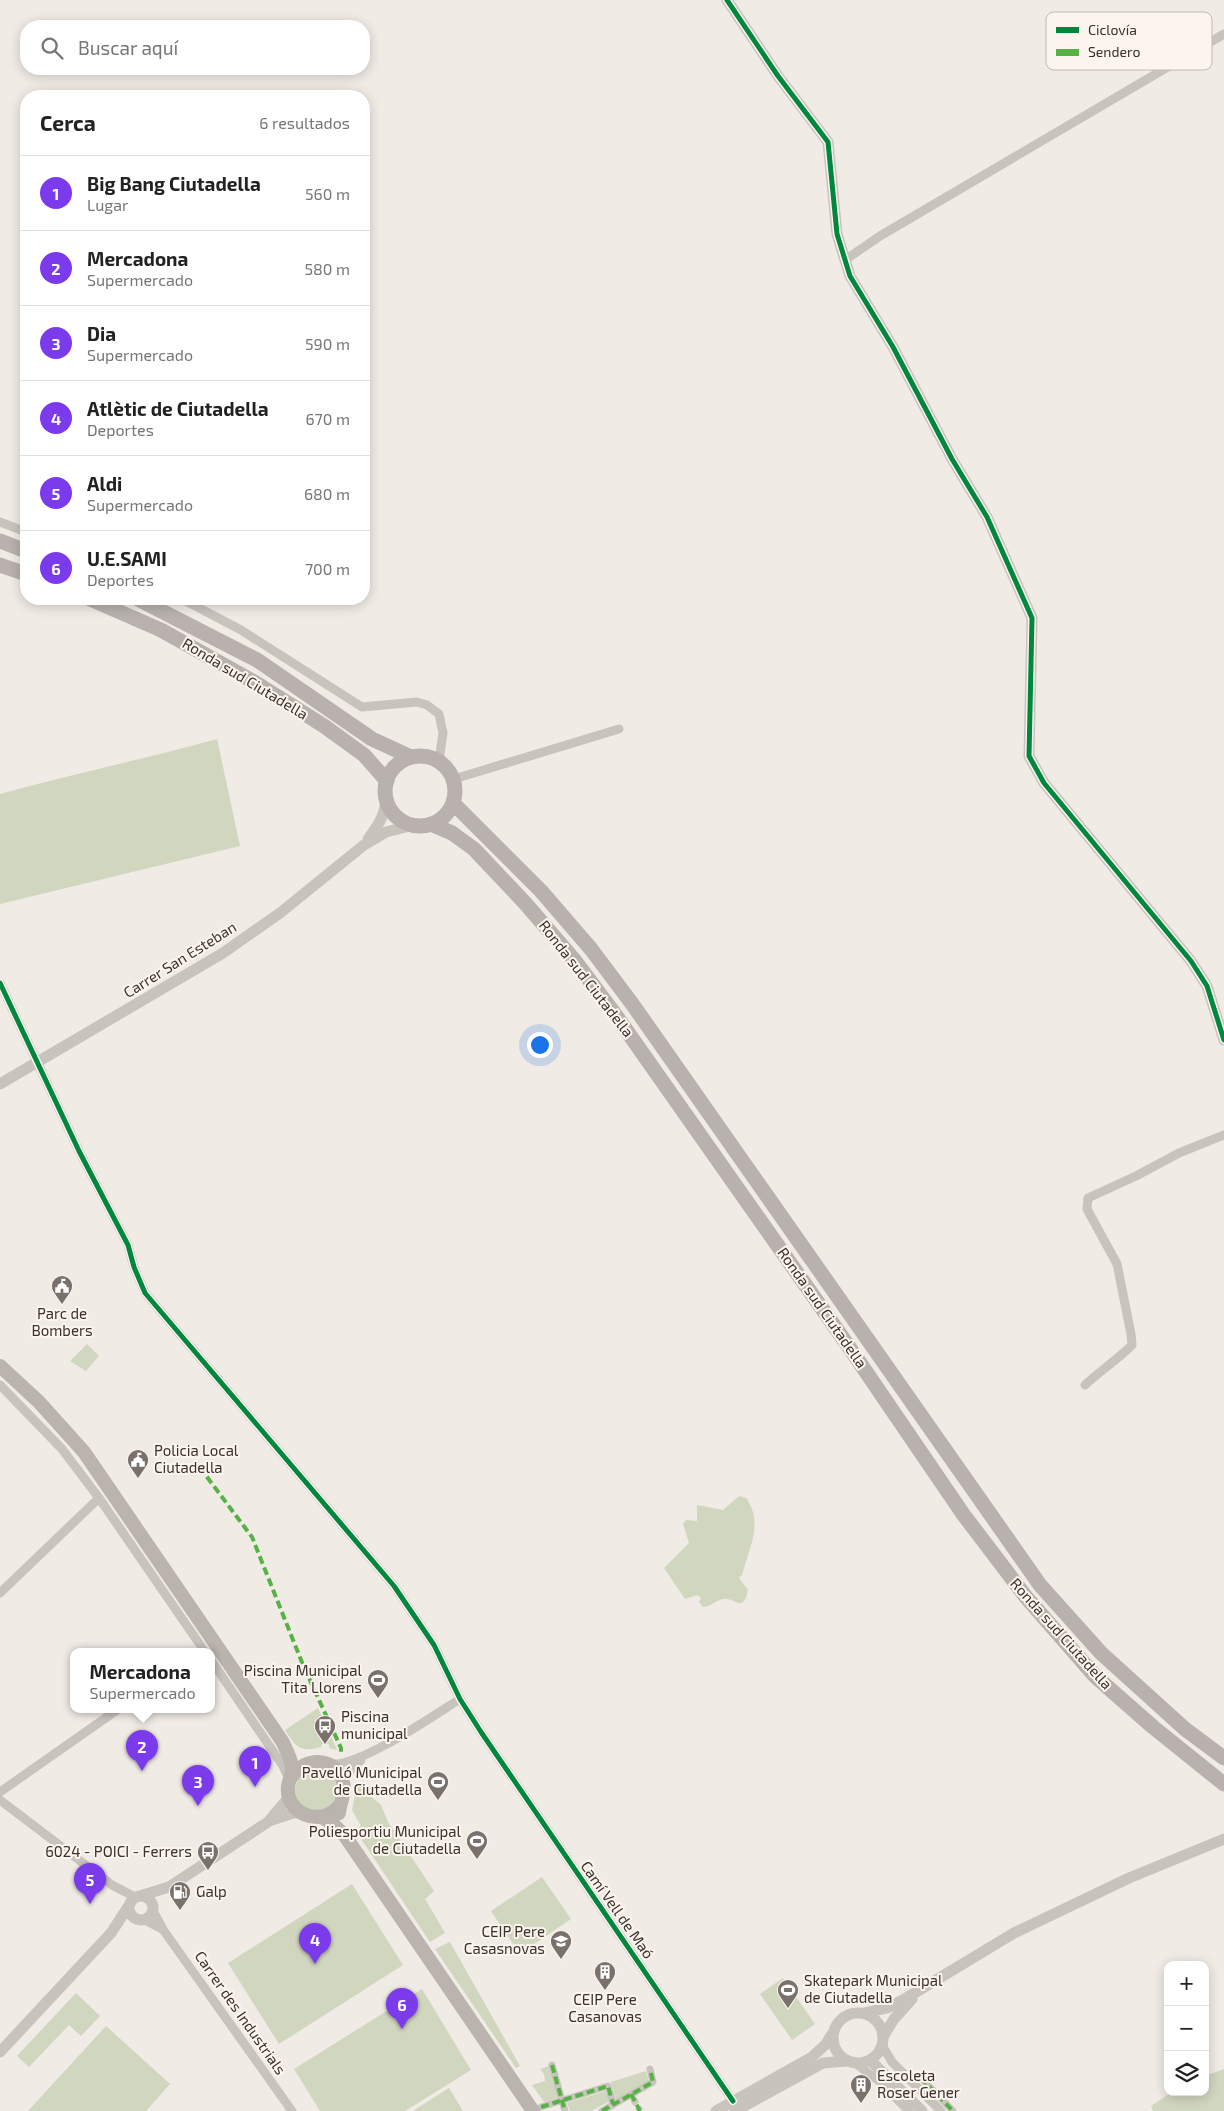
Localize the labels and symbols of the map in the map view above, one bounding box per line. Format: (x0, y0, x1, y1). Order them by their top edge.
legend (1046, 12, 1212, 70)
text: Ciclovía (1088, 21, 1137, 38)
text: Sendero (1088, 43, 1140, 60)
street label: Ronda sud Ciutadella (179, 634, 312, 723)
street label: Ronda sud Ciutadella (536, 916, 638, 1040)
street label: Carrer San Esteban (120, 917, 239, 1001)
your location (527, 1032, 553, 1058)
street label: Ronda sud Ciutadella (774, 1244, 871, 1371)
public building icon: Parc de Bombers (50, 1274, 74, 1305)
place label: Parc de Bombers (31, 1304, 93, 1339)
place label: Policia Local Ciutadella (154, 1441, 239, 1476)
public building icon: Policia Local Ciutadella (126, 1448, 150, 1479)
street label: Ronda sud Ciutadella (1007, 1574, 1116, 1693)
place label: Piscina Municipal Tita Llorens (244, 1661, 363, 1696)
sports icon: Piscina Municipal Tita Llorens (366, 1668, 390, 1699)
place label: Piscina municipal (341, 1707, 408, 1742)
bus stop icon: Piscina municipal (313, 1714, 337, 1745)
pin: 2 (126, 1730, 158, 1771)
pin: 1 (239, 1746, 271, 1787)
place label: Pavelló Municipal de Ciutadella (302, 1763, 423, 1798)
pin: 3 (182, 1765, 214, 1806)
sports icon: Pavelló Municipal de Ciutadella (426, 1770, 450, 1801)
place label: Poliesportiu Municipal de Ciutadella (309, 1822, 462, 1857)
sports icon: Poliesportiu Municipal de Ciutadella (465, 1829, 489, 1860)
bus stop icon: 6024 - POICI - Ferrers (196, 1840, 220, 1871)
place label: 6024 - POICI - Ferrers (45, 1842, 192, 1860)
street label: Camí Vell de Maó (577, 1857, 658, 1962)
pin: 5 (74, 1863, 106, 1904)
fuel station icon: Galp (168, 1880, 192, 1911)
place label: Galp (196, 1882, 227, 1900)
place label: CEIP Pere Casasnovas (464, 1922, 545, 1957)
pin: 4 (299, 1923, 331, 1964)
school or university icon: CEIP Pere Casasnovas (549, 1929, 573, 1960)
street label: Carrer des Industrials (191, 1947, 290, 2078)
building icon: CEIP Pere Casanovas (593, 1960, 617, 1991)
place label: Skatepark Municipal de Ciutadella (804, 1971, 943, 2006)
sports icon: Skatepark Municipal de Ciutadella (776, 1978, 800, 2009)
pin: 6 (386, 1988, 418, 2029)
place label: CEIP Pere Casanovas (568, 1990, 642, 2025)
place label: Escoleta Roser Gener (877, 2066, 960, 2101)
building icon: Escoleta Roser Gener (849, 2073, 873, 2104)

